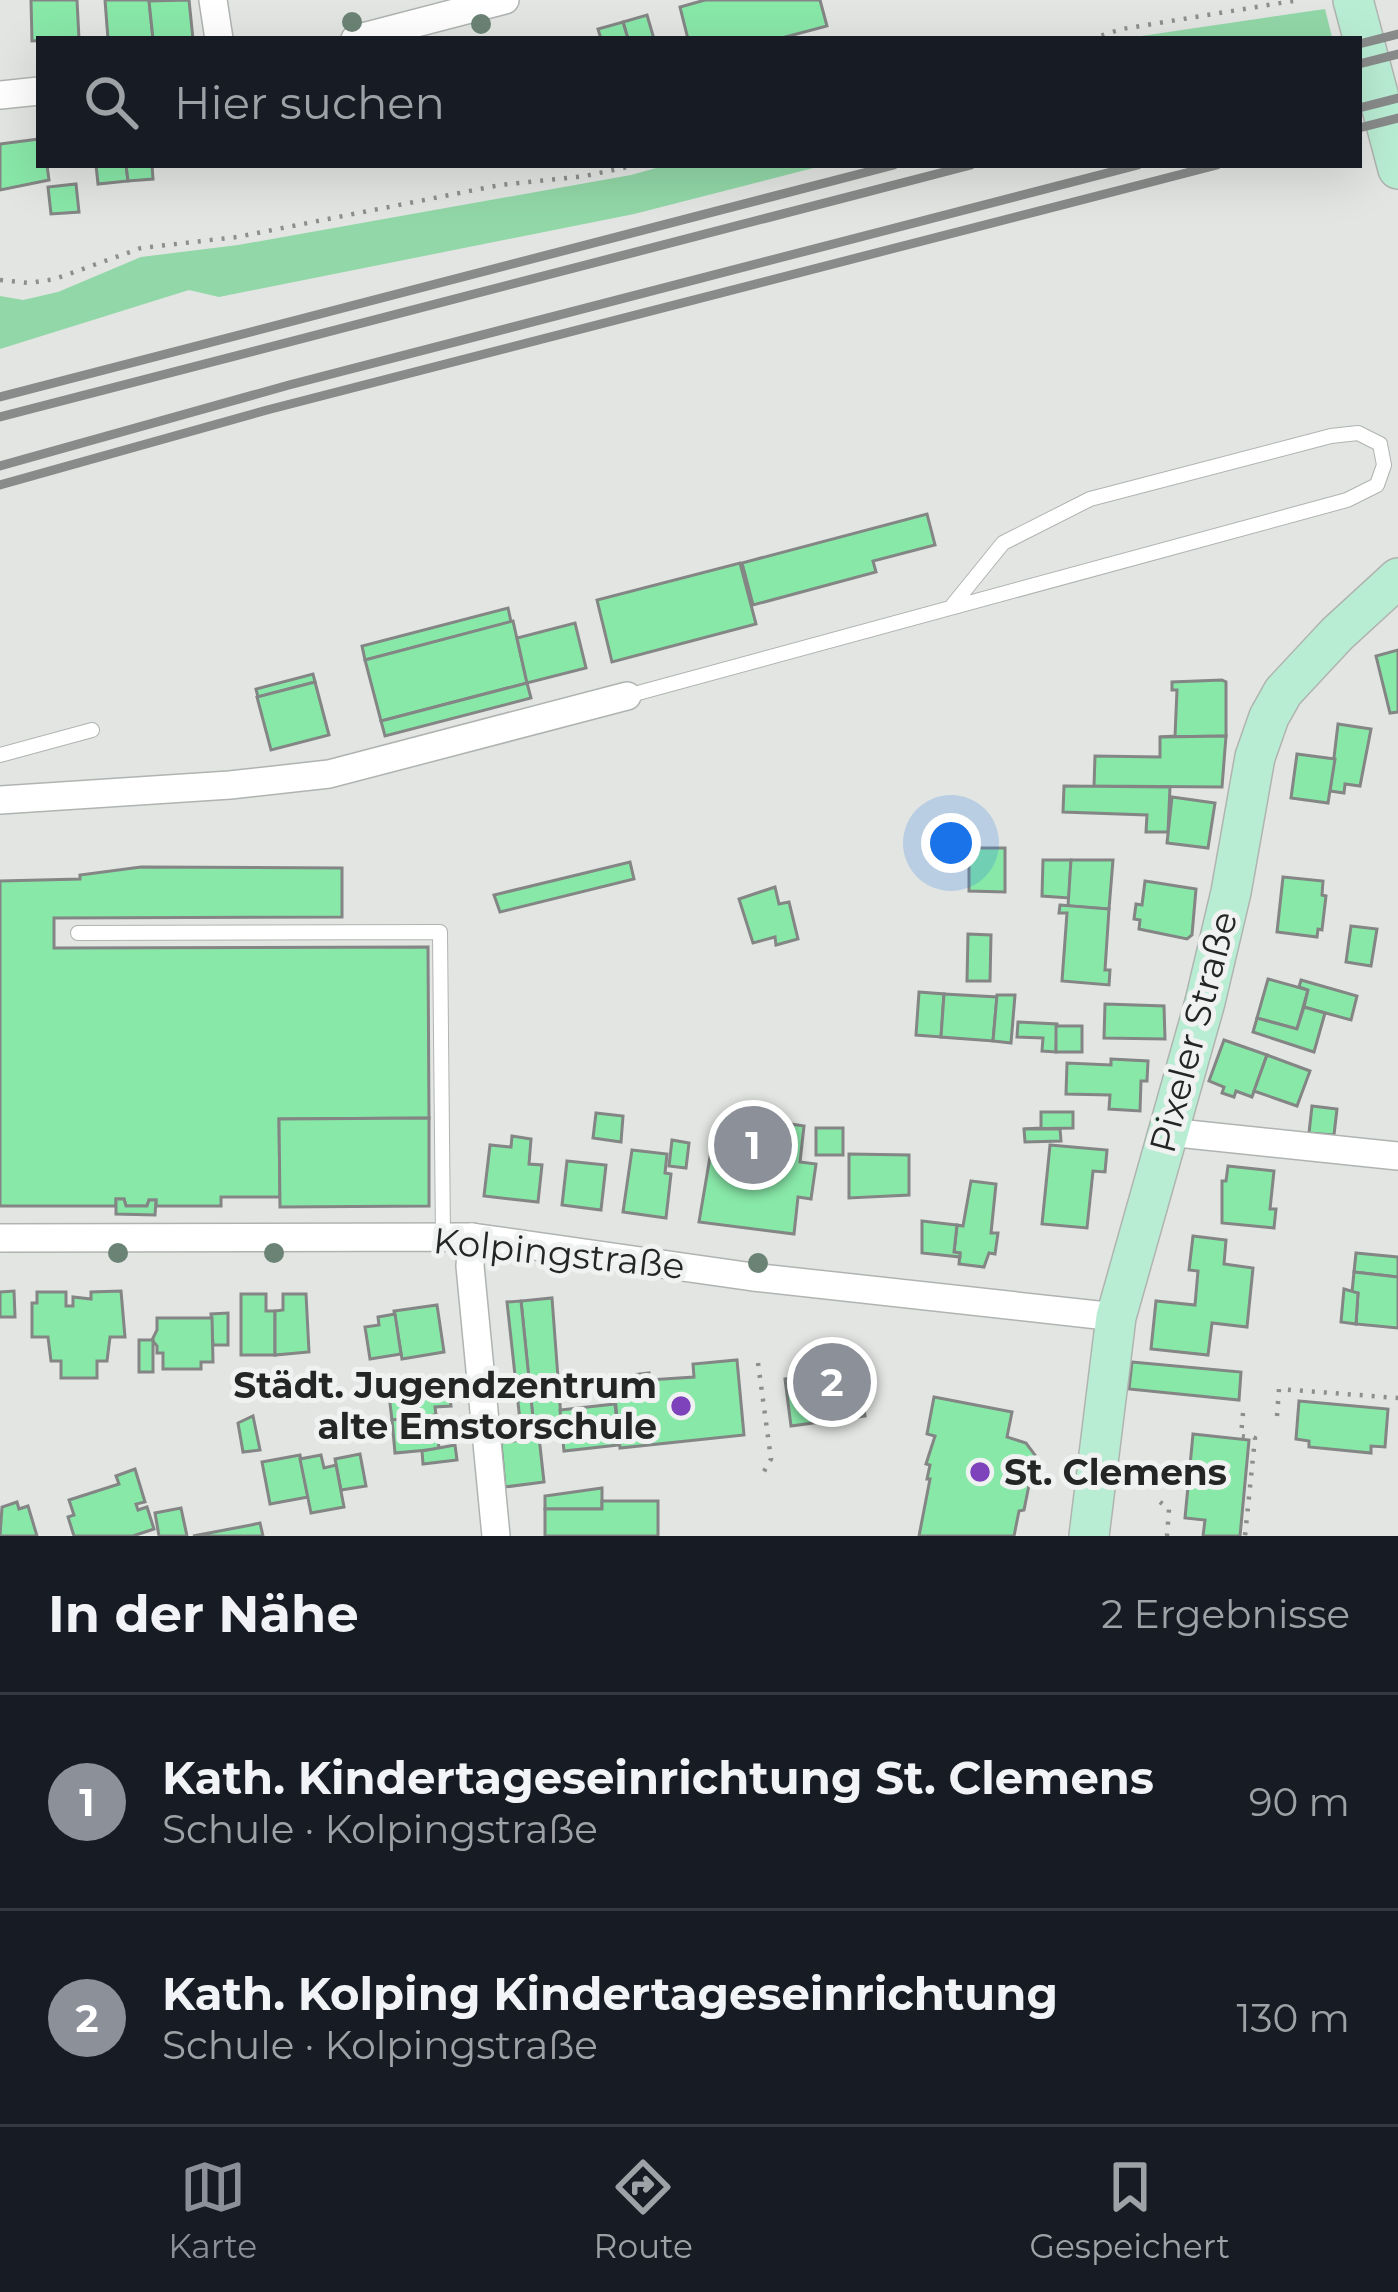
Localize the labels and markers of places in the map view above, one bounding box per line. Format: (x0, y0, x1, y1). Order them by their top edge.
pin: 1 (714, 1100, 792, 1190)
pin: 2 (793, 1337, 871, 1427)
place label: Städt. Jugendzentrum alte Emstorschule (233, 1363, 657, 1448)
marker: Städt. Jugendzentrum alte Emstorschule (668, 1393, 694, 1419)
place label: St. Clemens (1004, 1450, 1227, 1494)
marker: St. Clemens (967, 1459, 993, 1485)

